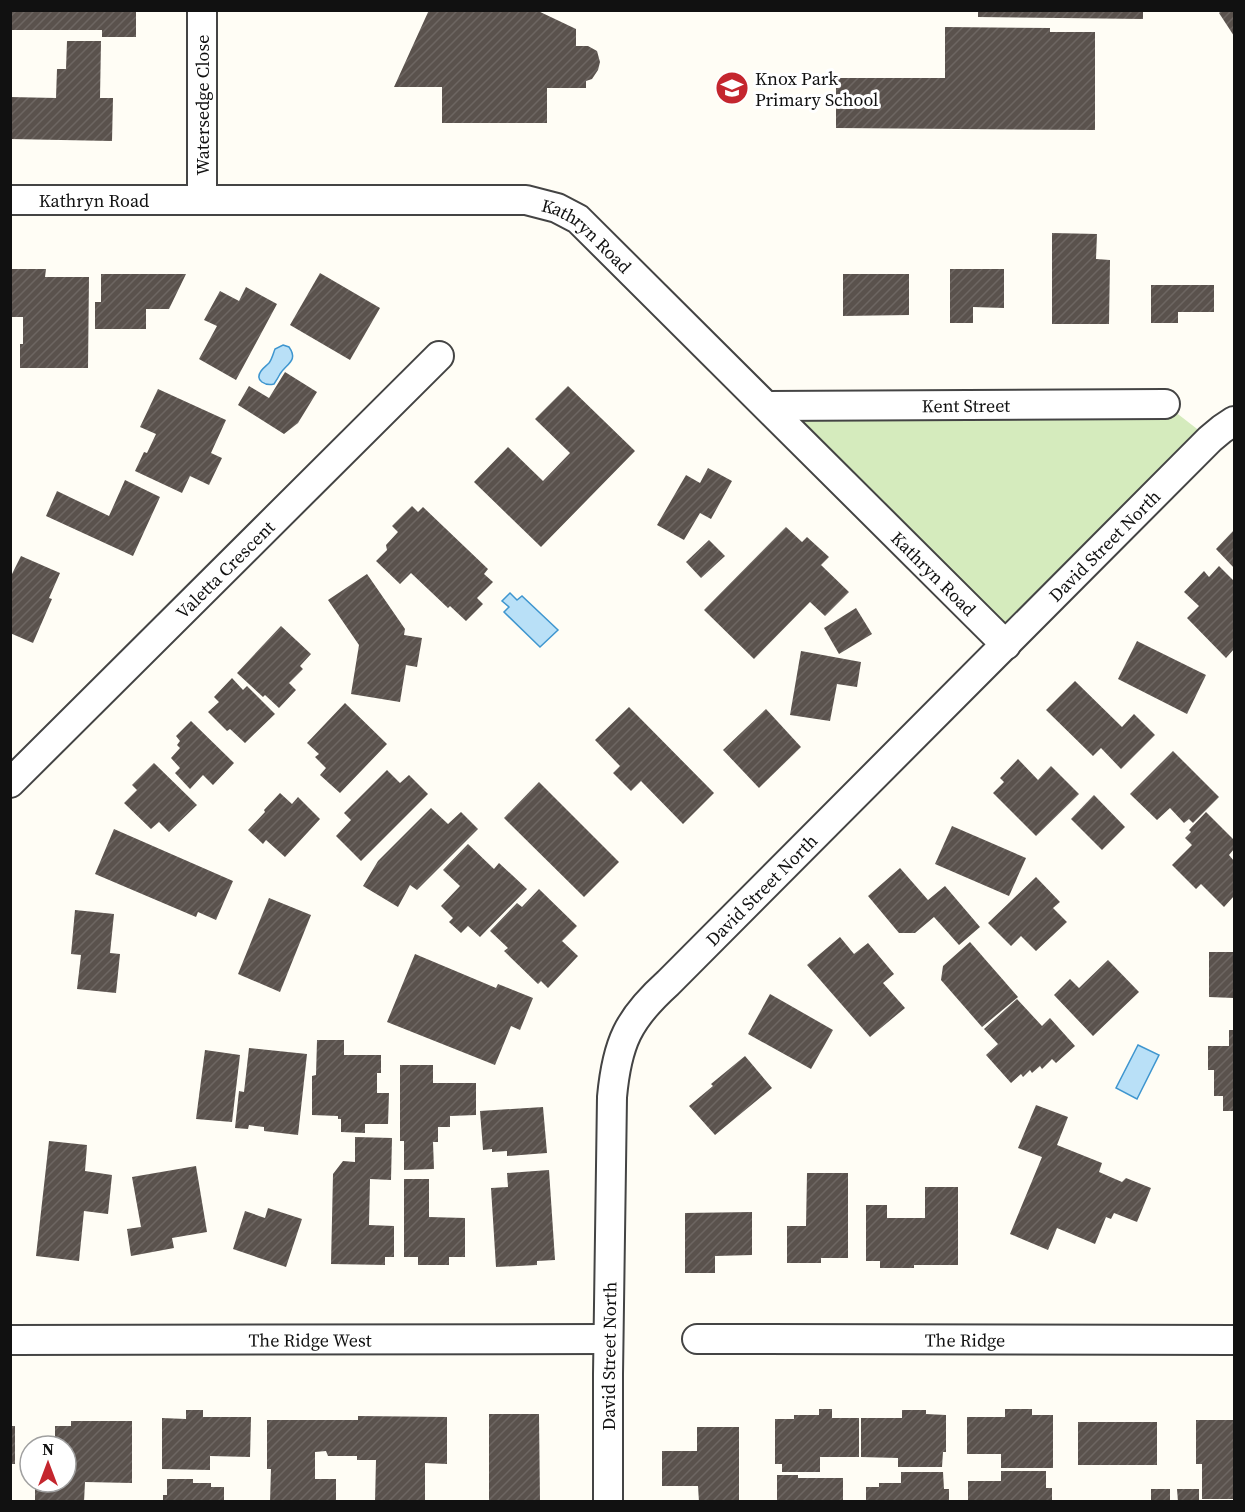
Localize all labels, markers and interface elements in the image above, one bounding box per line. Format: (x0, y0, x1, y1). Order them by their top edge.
street label: Watersedge Close (190, 35, 215, 175)
place label: Knox Park Primary School (755, 66, 878, 112)
school or university icon: Knox Park Primary School (714, 70, 750, 106)
street label: Kathryn Road (39, 188, 149, 213)
street label: Kathryn Road (539, 192, 638, 278)
street label: Kent Street (922, 392, 1010, 418)
street label: David Street North (1043, 484, 1166, 607)
street label: Valetta Crescent (170, 514, 280, 624)
street label: Kathryn Road (886, 525, 982, 621)
street label: David Street North (700, 828, 823, 951)
street label: David Street North (596, 1281, 622, 1430)
street label: The Ridge West (248, 1327, 372, 1352)
street label: The Ridge (925, 1327, 1005, 1352)
north arrow (18, 1434, 78, 1494)
text: N (42, 1438, 54, 1460)

